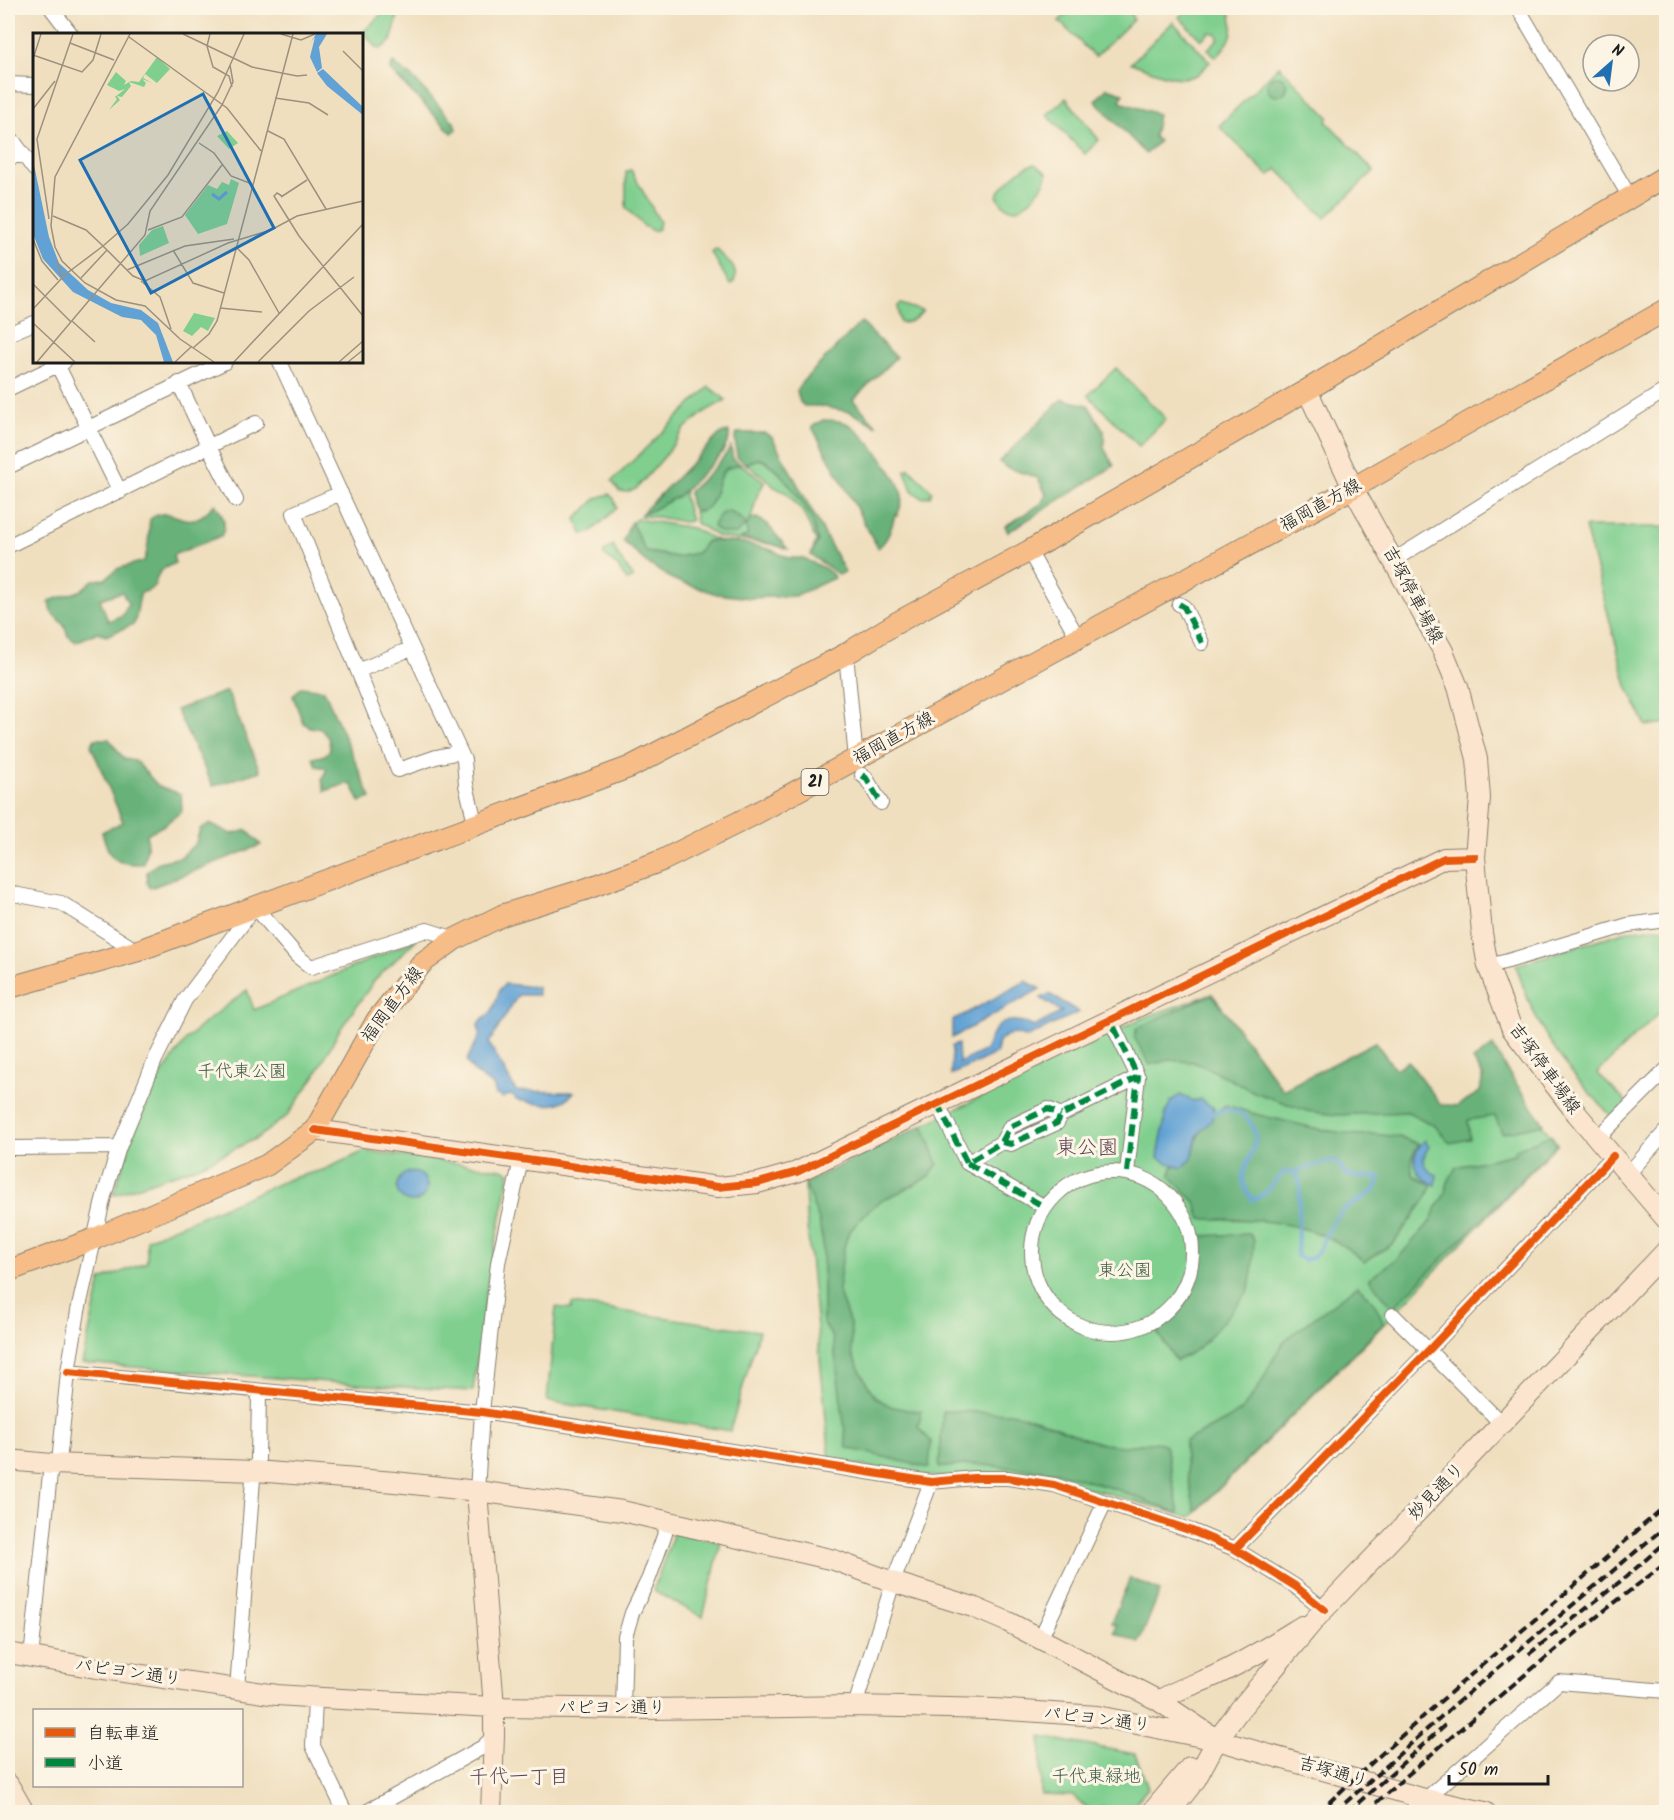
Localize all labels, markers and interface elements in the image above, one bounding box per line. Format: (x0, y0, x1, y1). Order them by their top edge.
inset map (33, 33, 363, 363)
north arrow (1581, 33, 1641, 93)
text: N (1607, 38, 1628, 64)
street label: 福岡直方線 (1275, 472, 1367, 540)
street label: 吉塚停車場線 (1374, 541, 1450, 649)
street label: 福岡直方線 (848, 705, 940, 773)
road number: 21 (802, 769, 828, 795)
street label: 福岡直方線 (354, 960, 432, 1050)
street label: 吉塚停車場線 (1501, 1017, 1587, 1121)
park label: 千代東公園 (197, 1058, 287, 1087)
district label: 東公園 (1056, 1132, 1119, 1165)
park label: 東公園 (1098, 1257, 1152, 1286)
street label: 妙見通り (1402, 1456, 1472, 1528)
street label: パピヨン通り (73, 1651, 183, 1695)
street label: パピヨン通り (558, 1694, 666, 1723)
street label: パピヨン通り (1042, 1699, 1152, 1741)
legend (33, 1709, 243, 1787)
text: 自転車道 (87, 1720, 159, 1749)
scale bar (1449, 1748, 1548, 1786)
street label: 吉塚通り (1294, 1749, 1372, 1797)
text: 小道 (87, 1750, 123, 1779)
text: 50 m (1458, 1756, 1498, 1785)
district label: 千代一丁目 (469, 1762, 569, 1794)
park label: 千代東緑地 (1051, 1763, 1141, 1792)

